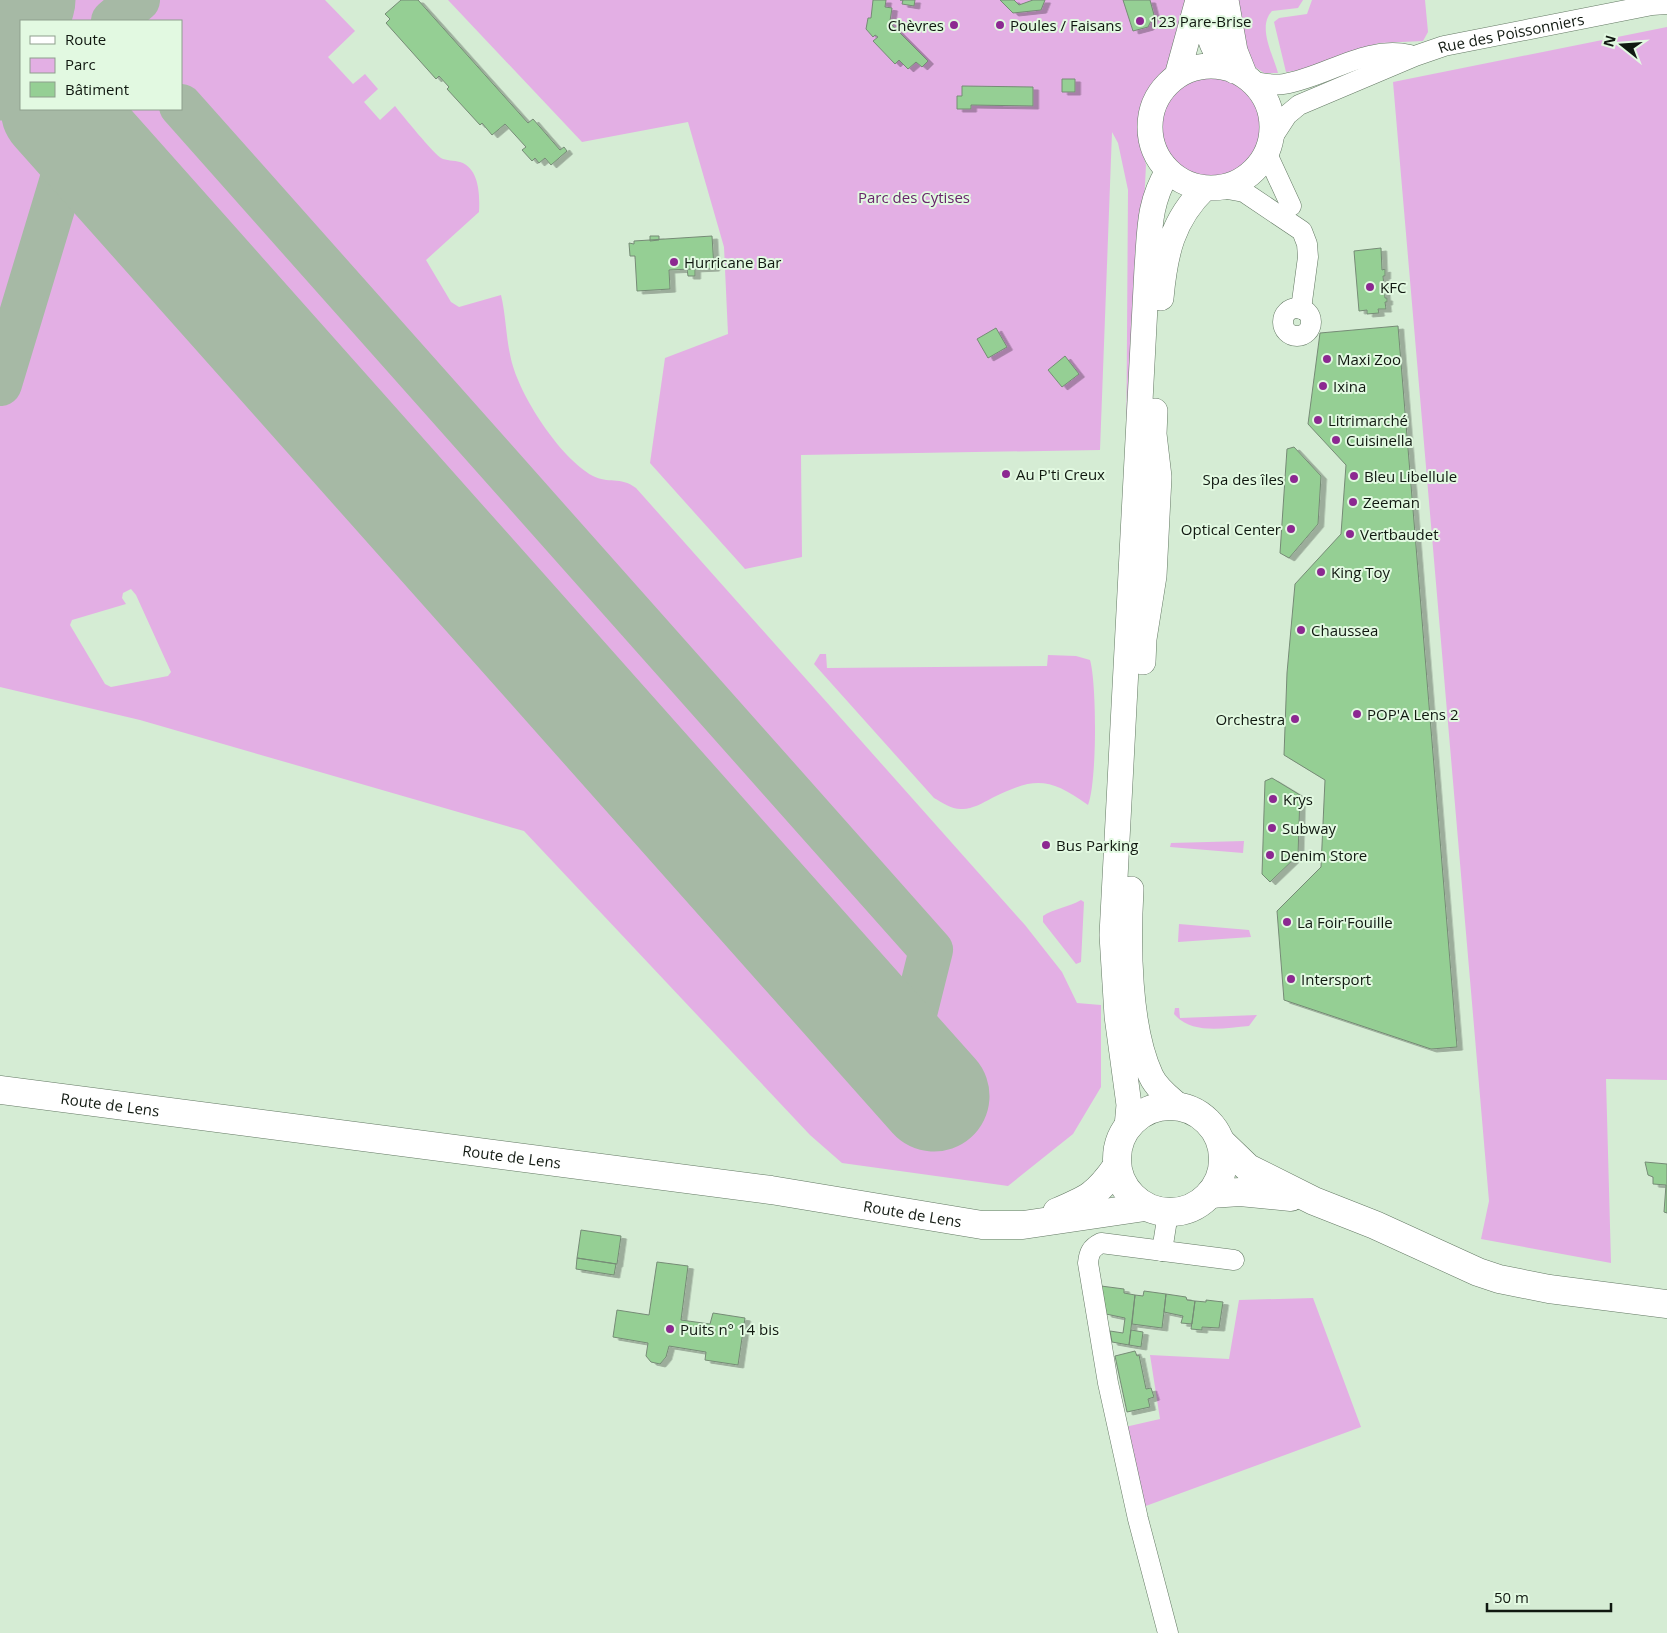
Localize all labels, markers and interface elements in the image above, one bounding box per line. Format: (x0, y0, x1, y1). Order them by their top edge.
street label: Rue des Poissonniers (1435, 9, 1586, 57)
place label: 123 Pare-Brise (1150, 11, 1252, 31)
place label: Chèvres (888, 15, 944, 35)
place label: Poules / Faisans (1010, 15, 1122, 35)
marker: 123 Pare-Brise (1134, 15, 1146, 27)
marker: Chèvres (948, 19, 960, 31)
marker: Poules / Faisans (994, 19, 1006, 31)
legend (20, 20, 182, 110)
north arrow (1597, 20, 1647, 70)
text: Route (65, 29, 106, 49)
text: N (1598, 33, 1620, 49)
text: Parc (65, 54, 96, 74)
text: Bâtiment (65, 79, 129, 99)
park label: Parc des Cytises (858, 187, 970, 207)
place label: Hurricane Bar (684, 252, 782, 272)
marker: Hurricane Bar (668, 256, 680, 268)
place label: KFC (1380, 277, 1406, 297)
marker: KFC (1364, 281, 1376, 293)
place label: Maxi Zoo (1337, 349, 1401, 369)
marker: Maxi Zoo (1321, 353, 1333, 365)
place label: Ixina (1333, 376, 1366, 396)
marker: Ixina (1317, 380, 1329, 392)
place label: Litrimarché (1328, 410, 1408, 430)
marker: Litrimarché (1312, 414, 1324, 426)
place label: Cuisinella (1346, 430, 1413, 450)
marker: Cuisinella (1330, 434, 1342, 446)
place label: Au P'ti Creux (1016, 464, 1105, 484)
place label: Bleu Libellule (1364, 466, 1457, 486)
marker: Au P'ti Creux (1000, 468, 1012, 480)
place label: Spa des îles (1203, 469, 1284, 489)
marker: Bleu Libellule (1348, 470, 1360, 482)
marker: Spa des îles (1288, 473, 1300, 485)
place label: Zeeman (1363, 492, 1420, 512)
marker: Zeeman (1347, 496, 1359, 508)
place label: Optical Center (1181, 519, 1281, 539)
marker: Optical Center (1285, 523, 1297, 535)
place label: Vertbaudet (1360, 524, 1439, 544)
marker: Vertbaudet (1344, 528, 1356, 540)
place label: King Toy (1331, 562, 1390, 582)
marker: King Toy (1315, 566, 1327, 578)
place label: Chaussea (1311, 620, 1378, 640)
marker: Chaussea (1295, 624, 1307, 636)
place label: POP'A Lens 2 (1367, 704, 1458, 724)
marker: POP'A Lens 2 (1351, 708, 1363, 720)
place label: Orchestra (1215, 709, 1285, 729)
marker: Orchestra (1289, 713, 1301, 725)
place label: Krys (1283, 789, 1313, 809)
marker: Krys (1267, 793, 1279, 805)
place label: Subway (1282, 818, 1337, 838)
marker: Subway (1266, 822, 1278, 834)
place label: Bus Parking (1056, 835, 1138, 855)
marker: Bus Parking (1040, 839, 1052, 851)
place label: Denim Store (1280, 845, 1367, 865)
marker: Denim Store (1264, 849, 1276, 861)
place label: La Foir'Fouille (1297, 912, 1393, 932)
marker: La Foir'Fouille (1281, 916, 1293, 928)
place label: Intersport (1301, 969, 1371, 989)
marker: Intersport (1285, 973, 1297, 985)
street label: Route de Lens (60, 1088, 161, 1121)
street label: Route de Lens (461, 1140, 562, 1173)
street label: Route de Lens (862, 1195, 963, 1231)
place label: Puits n° 14 bis (680, 1319, 779, 1339)
marker: Puits n° 14 bis (664, 1323, 676, 1335)
scale bar (1487, 1580, 1611, 1612)
text: 50 m (1494, 1587, 1529, 1607)

